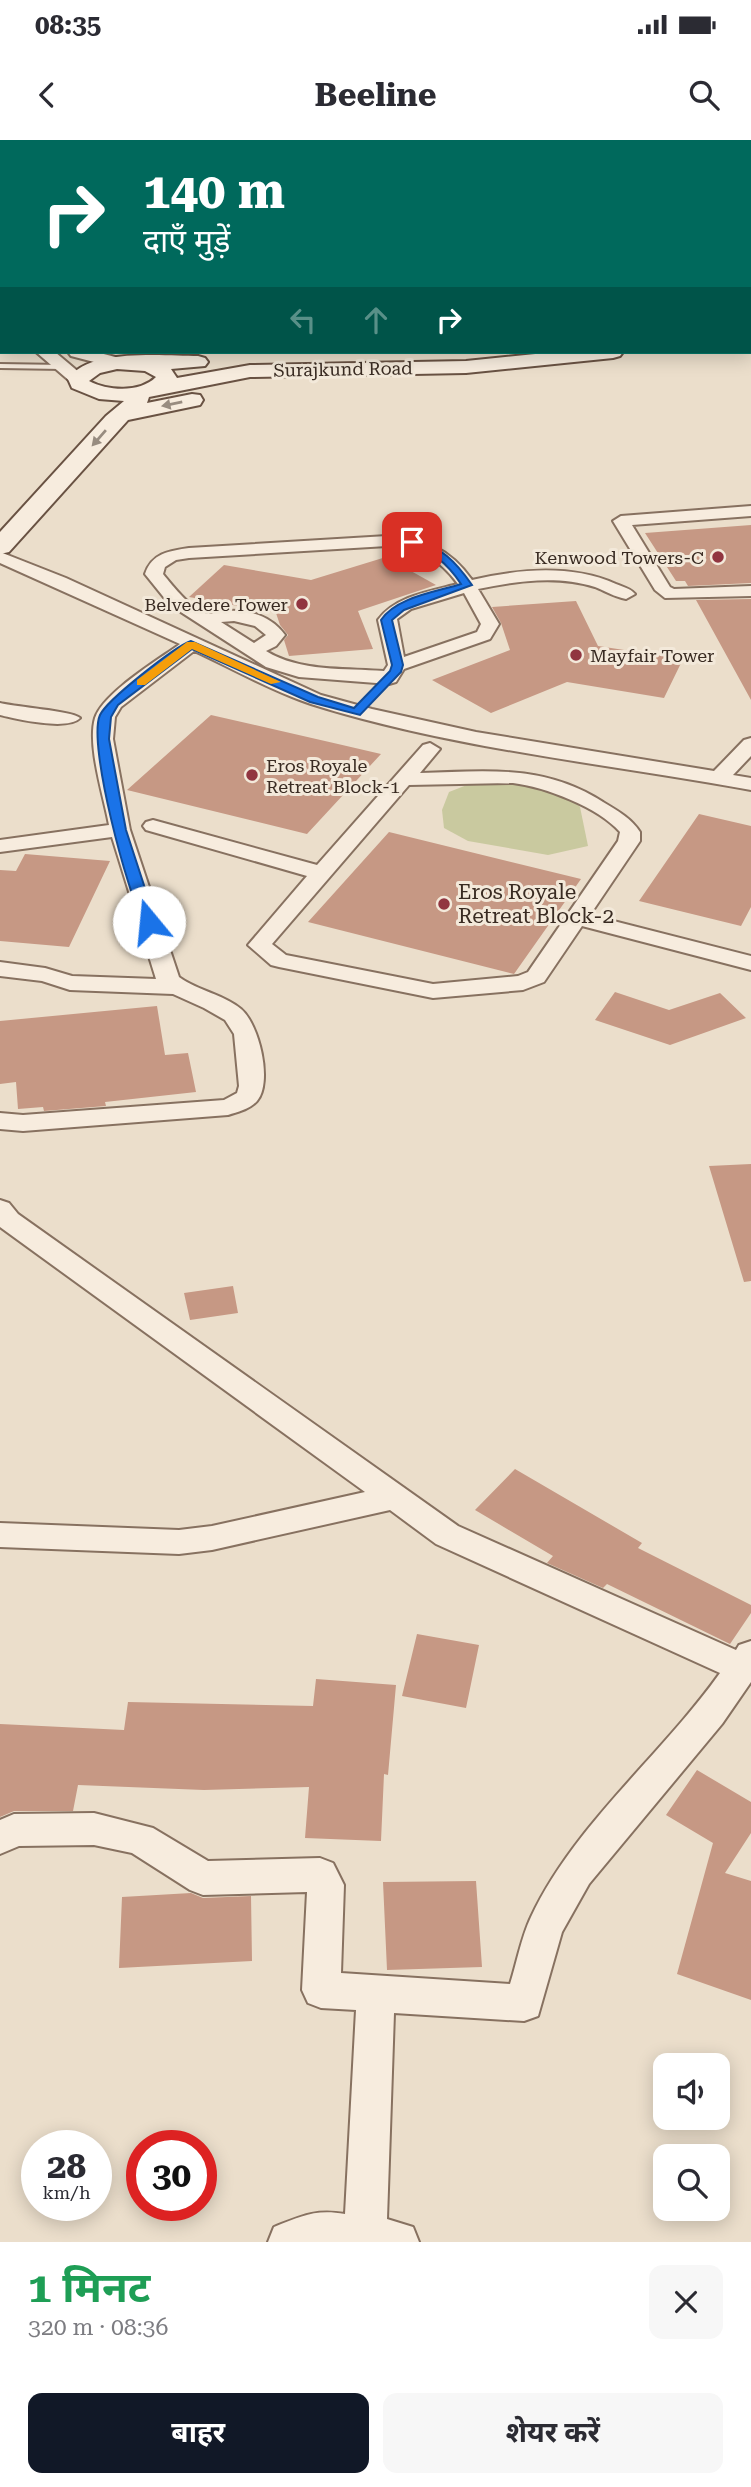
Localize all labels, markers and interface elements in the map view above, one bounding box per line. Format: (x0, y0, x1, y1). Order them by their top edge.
text: 08:35 (35, 10, 101, 40)
icon: back (28, 76, 66, 114)
text: Beeline (314, 76, 437, 114)
icon: search (685, 76, 723, 114)
text: 140 m (143, 163, 285, 220)
icon: right (28, 168, 119, 259)
text: दाएँ मुड़ें (143, 222, 230, 260)
icon: left (284, 301, 322, 339)
icon: ahead (357, 301, 395, 339)
icon: right (430, 301, 468, 339)
street label: Surajkund Road (273, 357, 413, 381)
one-way arrow (161, 398, 183, 409)
one-way arrow (91, 429, 107, 447)
pin (382, 512, 442, 572)
icon: arrive (393, 523, 431, 561)
place label: Kenwood Towers-C (534, 547, 704, 568)
marker: Kenwood Towers-C (710, 549, 726, 565)
place label: Belvedere Tower (144, 594, 288, 615)
marker: Belvedere Tower (294, 596, 310, 612)
place label: Mayfair Tower (590, 645, 715, 666)
marker: Mayfair Tower (568, 647, 584, 663)
place label: Eros Royale Retreat Block-1 (266, 755, 400, 797)
marker: Eros Royale Retreat Block-1 (244, 767, 260, 783)
place label: Eros Royale Retreat Block-2 (458, 880, 614, 928)
position arrow (112, 885, 186, 959)
marker: Eros Royale Retreat Block-2 (436, 896, 452, 912)
map controls (653, 2053, 730, 2221)
button: sound (653, 2053, 730, 2130)
speed limit sign: 30 (126, 2130, 217, 2221)
button: search (653, 2144, 730, 2221)
text: 28 (47, 2146, 86, 2187)
text: km/h (42, 2182, 91, 2203)
text: 1 मिनट (28, 2263, 150, 2312)
button: close (649, 2265, 723, 2339)
text: 320 m · 08:36 (28, 2314, 168, 2341)
button: बाहर (28, 2393, 369, 2473)
button: शेयर करें (383, 2393, 723, 2473)

